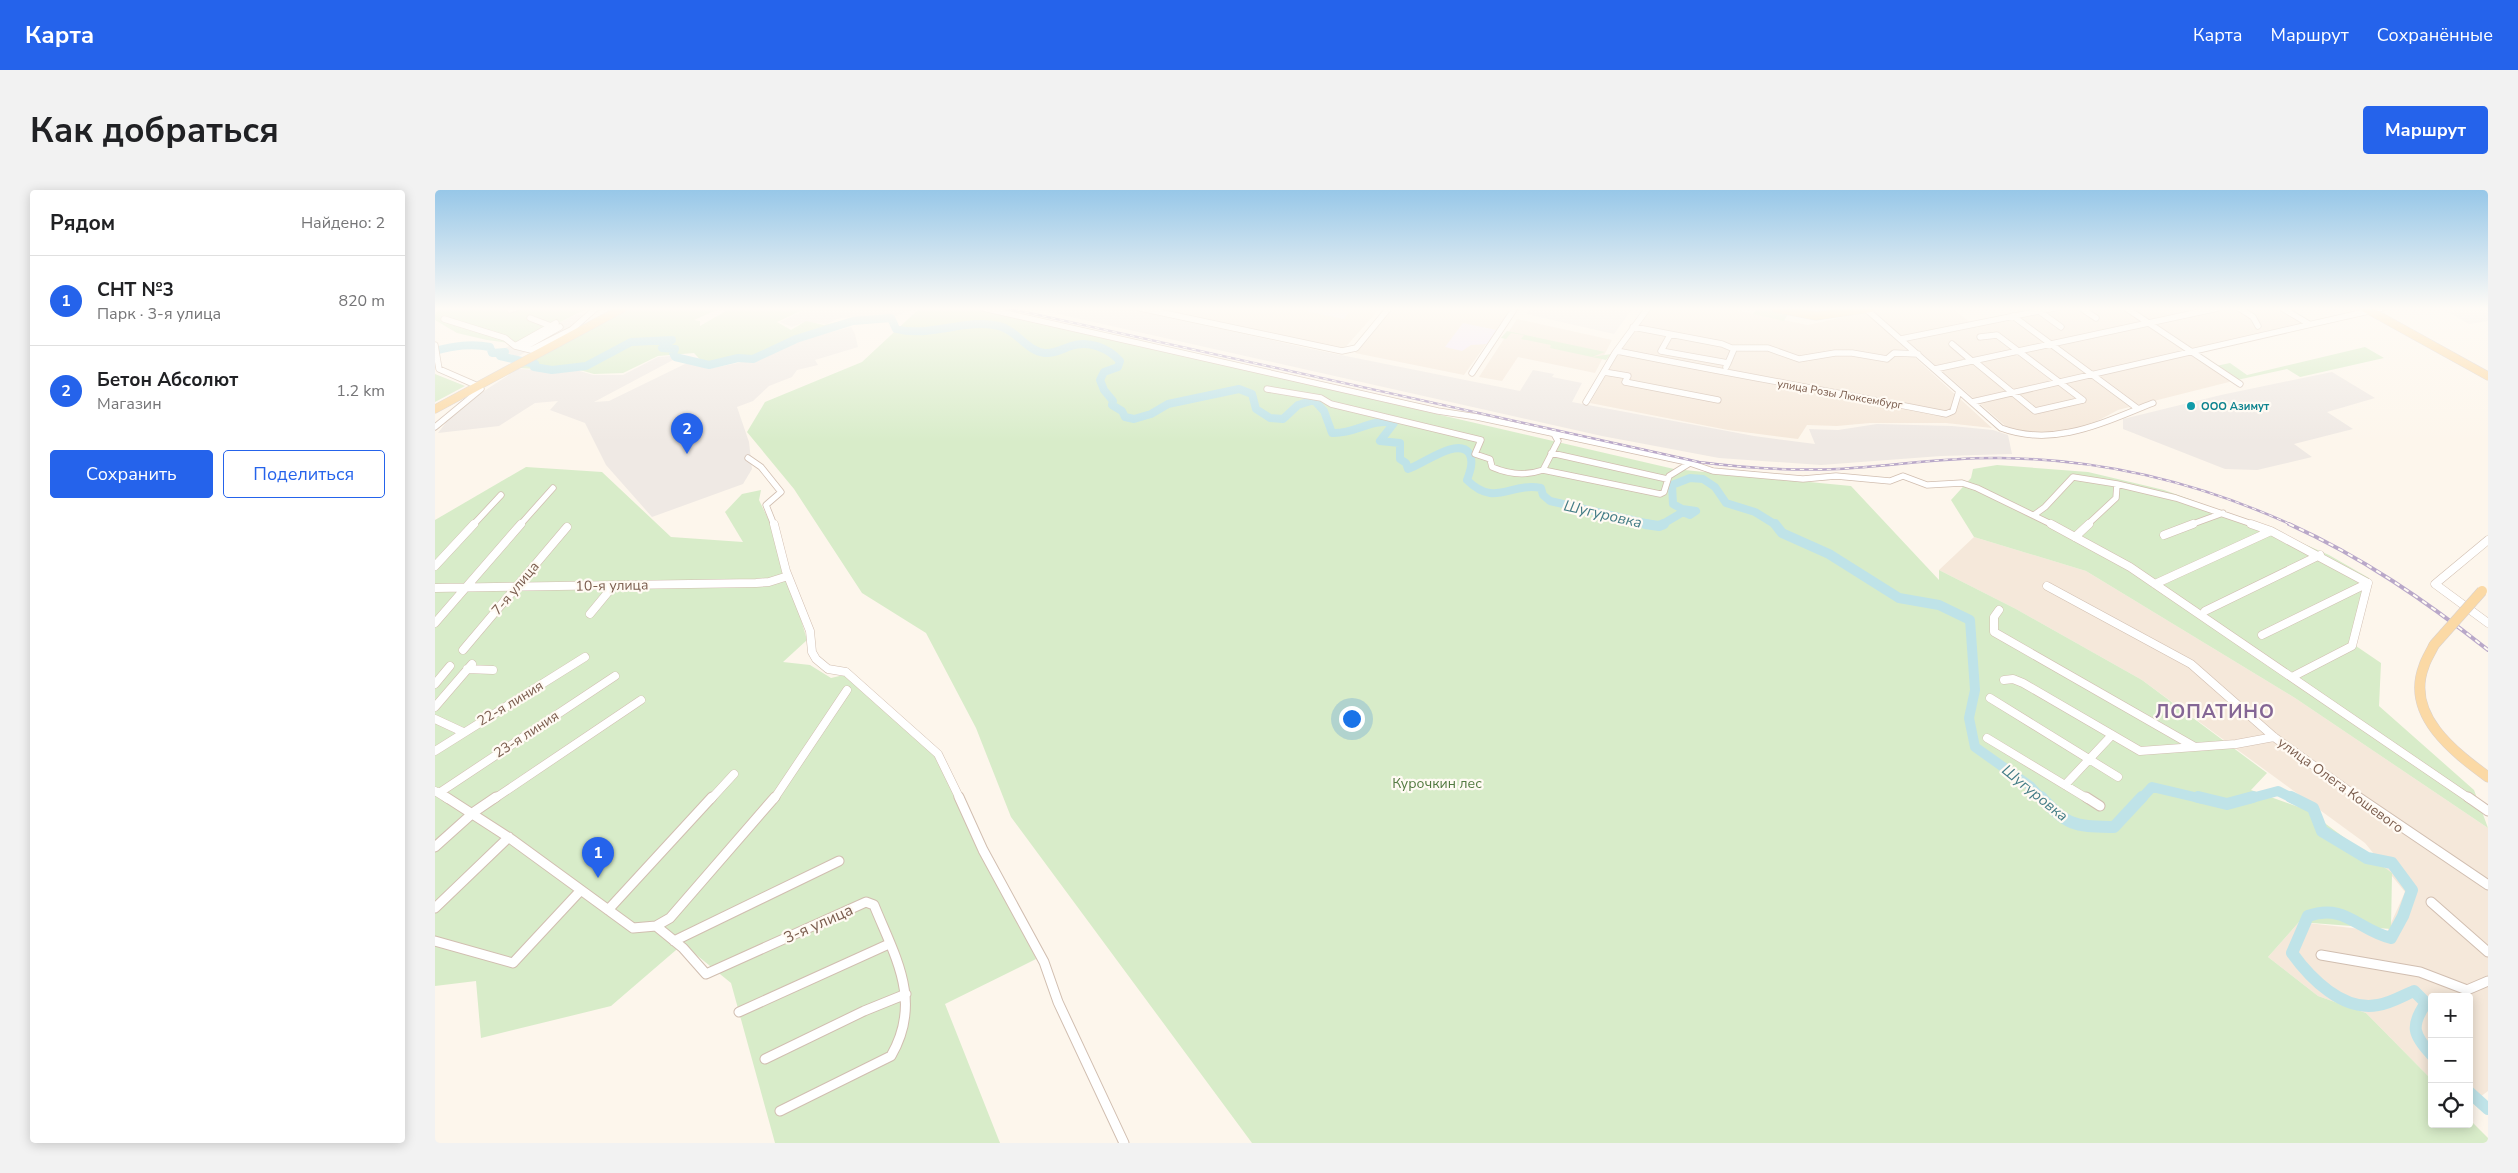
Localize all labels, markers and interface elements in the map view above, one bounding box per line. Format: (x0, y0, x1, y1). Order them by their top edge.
text: Карта (25, 19, 94, 51)
text: Карта (2193, 23, 2243, 47)
text: Маршрут (2271, 23, 2349, 47)
text: Сохранённые (2377, 23, 2493, 47)
button: Маршрут (2363, 106, 2488, 154)
text: Как добраться (30, 107, 279, 154)
text: Рядом (50, 209, 115, 237)
text: Найдено: 2 (301, 212, 385, 234)
text: СНТ №3 (97, 277, 174, 303)
text: 1 (61, 290, 71, 312)
text: 820 m (338, 290, 385, 312)
text: Парк · 3-я улица (97, 303, 221, 325)
text: Бетон Абсолют (97, 367, 238, 393)
street label: улица Розы Люксембург (1776, 376, 1904, 413)
text: 2 (61, 380, 71, 402)
text: 1.2 km (336, 380, 385, 402)
text: Магазин (97, 393, 162, 415)
place label: ООО Азимут (2201, 399, 2270, 414)
marker: ООО Азимут (2185, 400, 2197, 412)
pin: 2 (671, 413, 703, 454)
button: Сохранить (50, 450, 213, 498)
button: Поделиться (223, 450, 385, 498)
water label: Шугуровка (1562, 495, 1644, 533)
street label: 7-я улица (487, 557, 543, 619)
street label: 10-я улица (575, 575, 649, 596)
street label: 22-я линия (474, 676, 547, 731)
district label: ЛОПАТИНО (2155, 699, 2275, 725)
street label: 23-я линия (490, 706, 562, 763)
your location (1339, 706, 1365, 732)
street label: улица Олега Кошевого (2274, 733, 2408, 838)
water label: Шугуровка (1998, 760, 2072, 826)
park label: Курочкин лес (1392, 774, 1482, 793)
pin: 1 (582, 837, 614, 878)
street label: 3-я улица (780, 899, 857, 949)
map controls (2428, 993, 2473, 1128)
button: + (2428, 993, 2473, 1038)
button: − (2428, 1038, 2473, 1083)
button: locate (2428, 1083, 2473, 1128)

